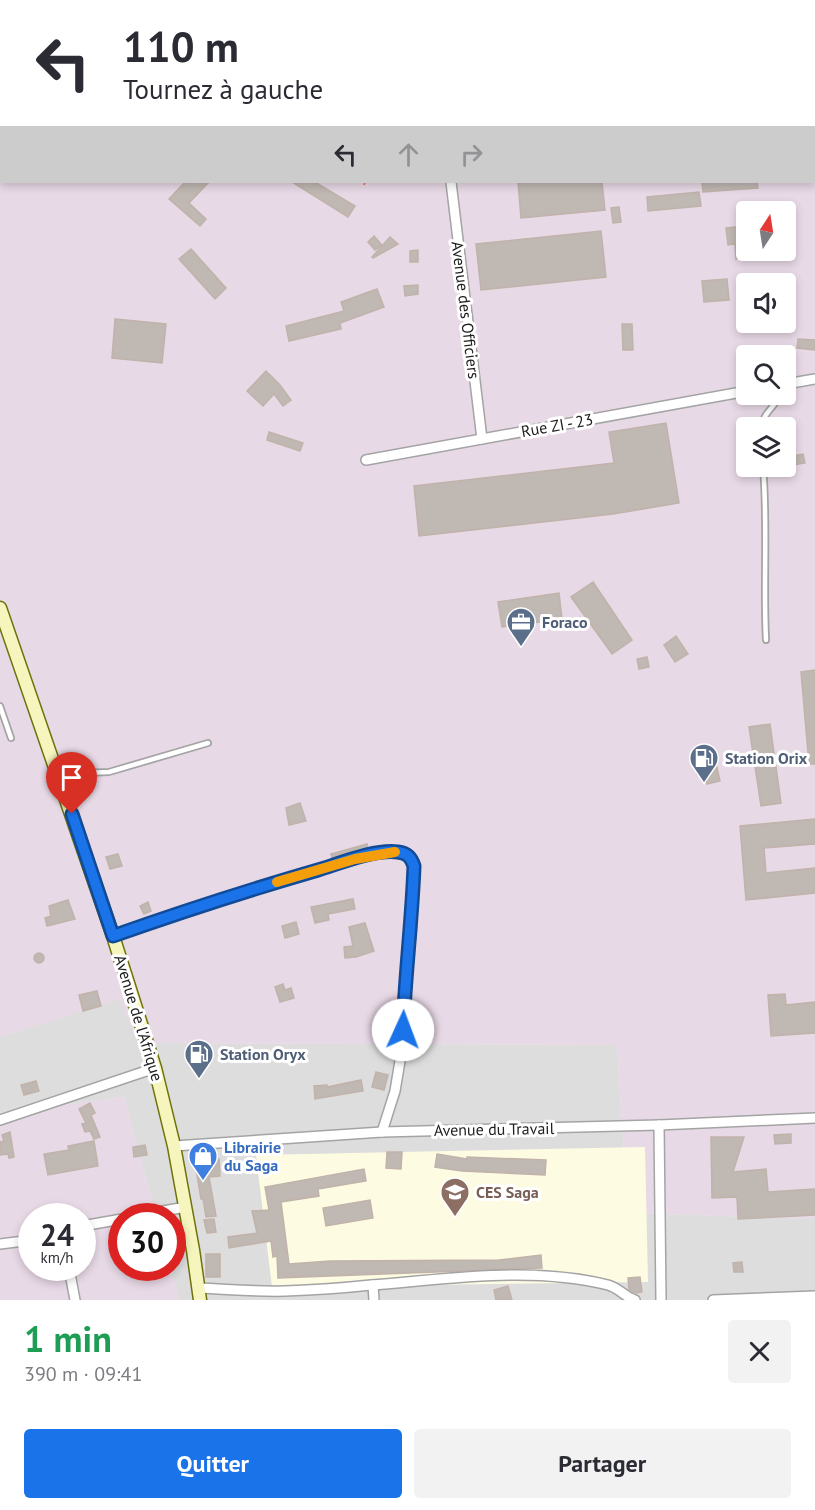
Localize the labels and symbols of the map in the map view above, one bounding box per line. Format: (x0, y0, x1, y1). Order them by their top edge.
north arrow (736, 201, 796, 261)
street label: Avenue des Officiers (448, 240, 484, 380)
street label: Rue ZI - 23 (520, 409, 594, 441)
office icon: Foraco (505, 606, 537, 648)
place label: Foraco (542, 612, 588, 632)
fuel station icon: Station Orix (688, 742, 720, 784)
place label: Station Orix (725, 748, 808, 768)
pin (46, 752, 97, 814)
street label: Avenue de l'Afrique (110, 952, 168, 1084)
position arrow (371, 998, 435, 1062)
fuel station icon: Station Oryx (183, 1038, 215, 1080)
place label: Station Oryx (220, 1044, 306, 1064)
street label: Avenue du Travail (434, 1118, 555, 1140)
place label: Librairie du Saga (224, 1137, 281, 1175)
shop icon: Librairie du Saga (187, 1140, 219, 1182)
school or university icon: CES Saga (439, 1176, 471, 1218)
place label: CES Saga (476, 1182, 539, 1202)
speed limit sign: 30 (108, 1203, 186, 1281)

